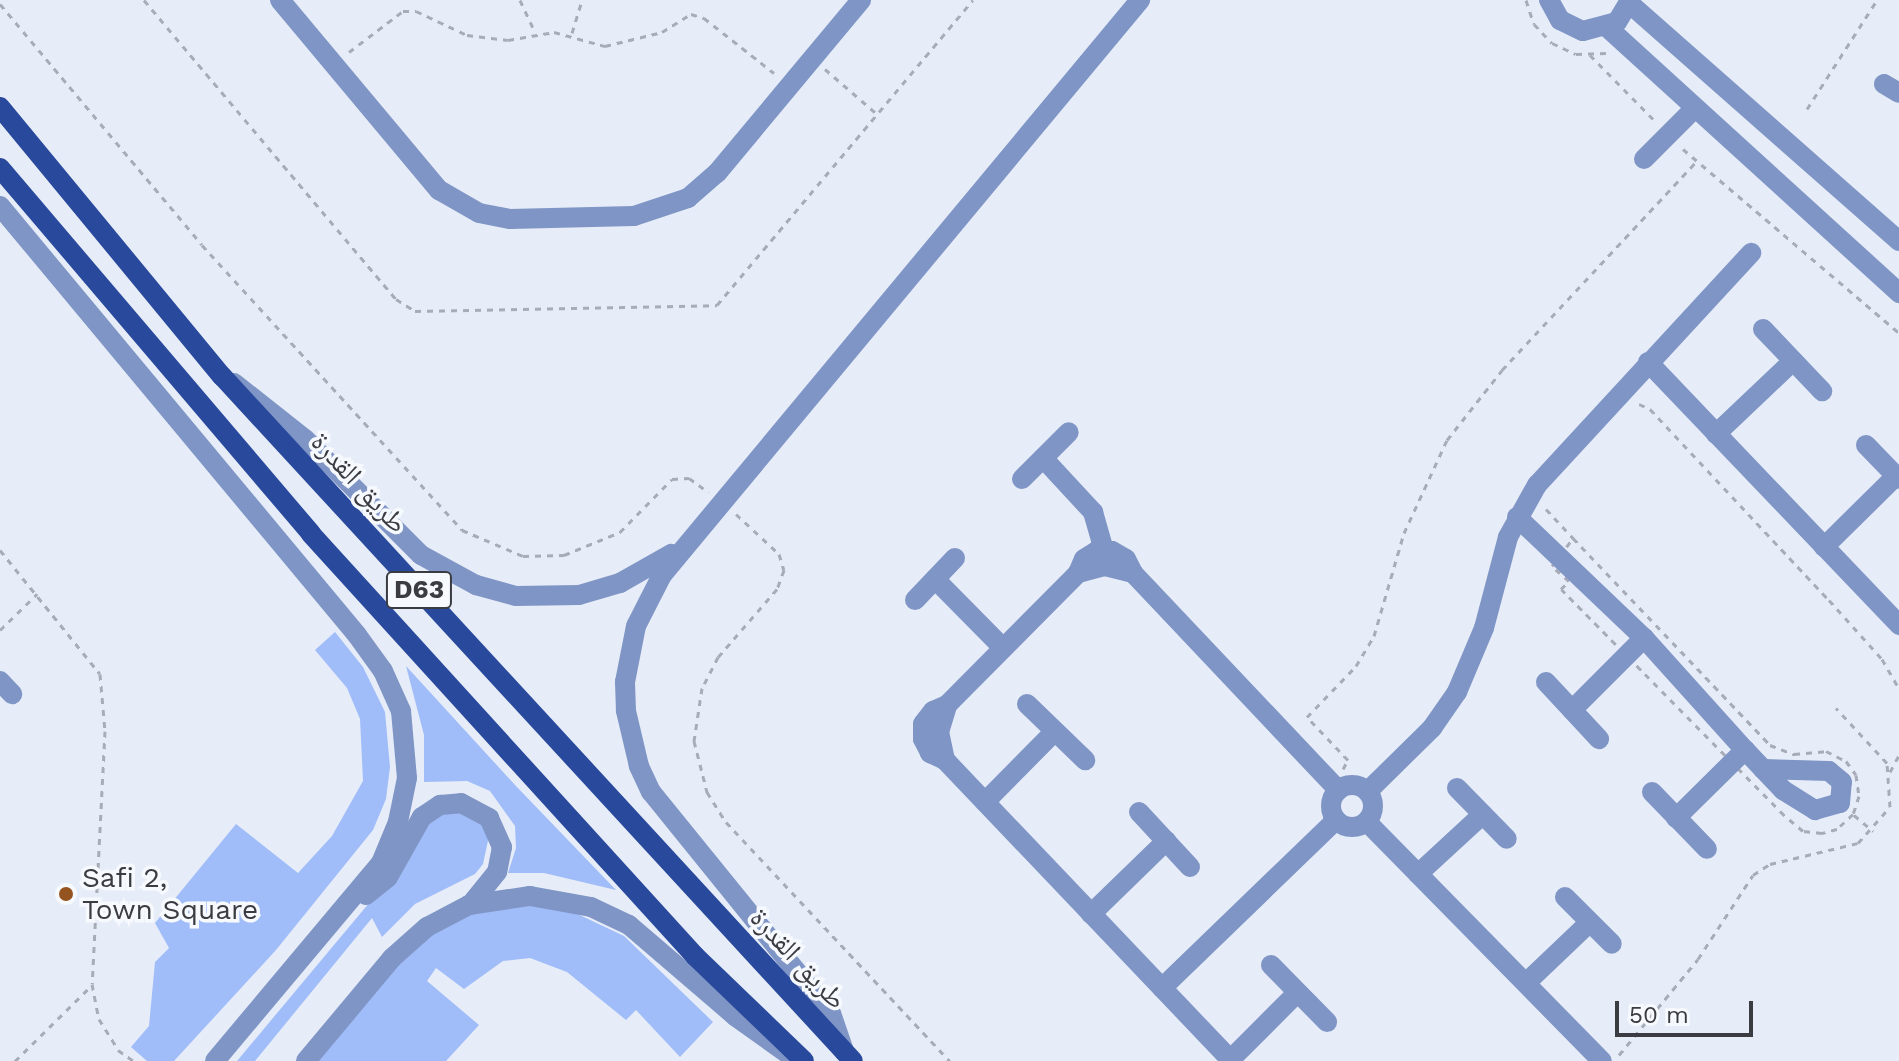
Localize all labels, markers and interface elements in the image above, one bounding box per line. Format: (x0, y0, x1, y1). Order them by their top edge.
street label: طريق القدرة (304, 426, 414, 540)
road number: D63 (385, 568, 453, 612)
place label: Safi 2, Town Square (82, 861, 258, 927)
marker: Safi 2, Town Square (57, 885, 75, 903)
street label: طريق القدرة (743, 902, 853, 1016)
scale bar (1619, 985, 1757, 1035)
text: 50 m (1629, 1001, 1689, 1029)

